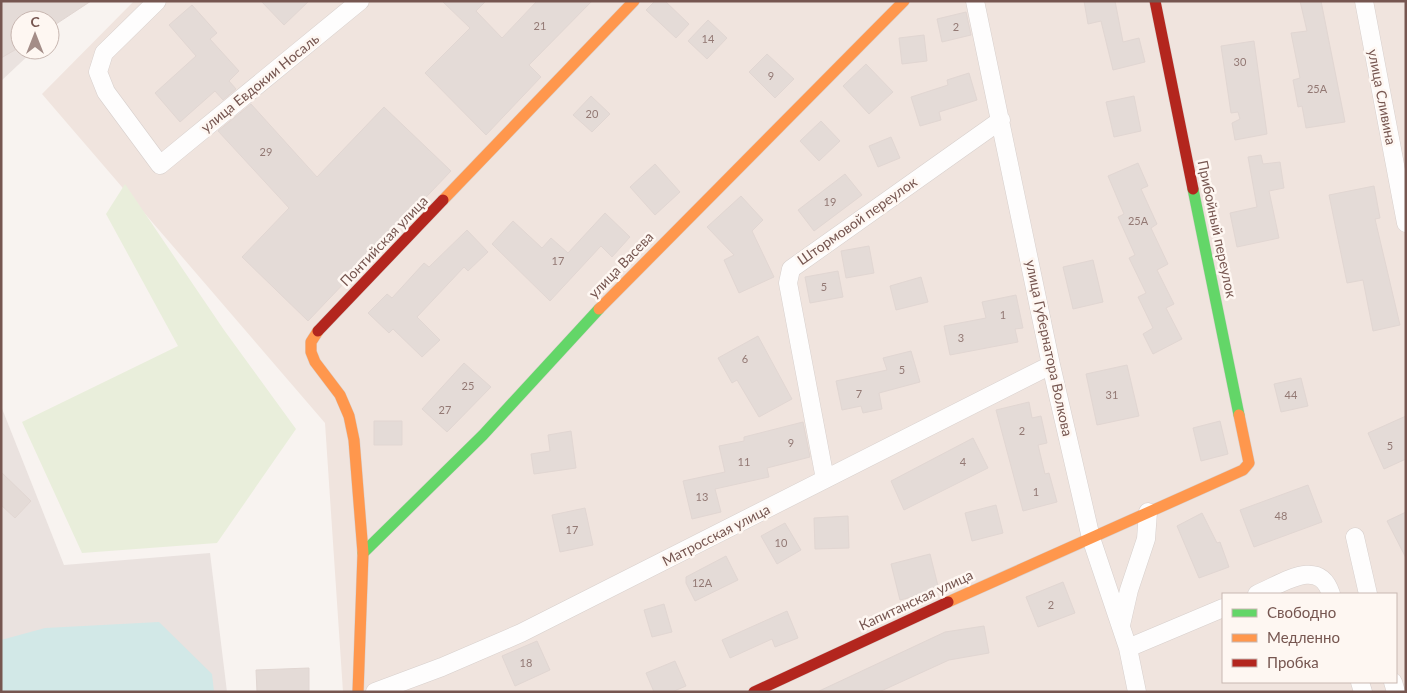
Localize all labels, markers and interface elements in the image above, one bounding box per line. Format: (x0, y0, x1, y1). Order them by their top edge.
north arrow (10, 10, 60, 60)
text: С (30, 13, 40, 30)
house number: 21 (534, 19, 546, 32)
house number: 2 (953, 20, 959, 33)
street label: улица Евдокии Носаль (197, 30, 322, 135)
house number: 14 (702, 32, 715, 45)
street label: улица Сливина (1365, 48, 1400, 146)
house number: 30 (1234, 55, 1247, 68)
house number: 9 (768, 69, 774, 82)
house number: 25А (1307, 82, 1328, 95)
house number: 20 (586, 107, 599, 120)
house number: 29 (260, 145, 272, 158)
street label: Прибойный переулок (1195, 159, 1241, 300)
street label: Штормовой переулок (794, 172, 920, 268)
street label: Понтийская улица (336, 192, 431, 289)
house number: 19 (824, 195, 836, 208)
house number: 25А (1128, 214, 1149, 227)
street label: улица Васева (585, 228, 657, 301)
house number: 17 (552, 254, 564, 267)
street label: улица Губернатора Волкова (1022, 258, 1077, 438)
house number: 5 (821, 280, 827, 293)
house number: 1 (1000, 308, 1006, 321)
house number: 3 (958, 331, 964, 344)
house number: 6 (742, 352, 748, 365)
house number: 5 (899, 363, 905, 376)
house number: 25 (462, 379, 474, 392)
house number: 7 (856, 387, 862, 400)
house number: 31 (1106, 388, 1118, 401)
house number: 44 (1285, 388, 1298, 401)
house number: 27 (439, 403, 451, 416)
house number: 2 (1019, 424, 1025, 437)
house number: 9 (788, 436, 794, 449)
house number: 5 (1387, 439, 1393, 452)
house number: 11 (738, 455, 750, 468)
house number: 4 (960, 455, 967, 468)
house number: 1 (1033, 485, 1039, 498)
house number: 13 (696, 490, 708, 503)
street label: Матросская улица (659, 500, 773, 569)
house number: 48 (1275, 509, 1287, 522)
house number: 17 (566, 523, 578, 536)
house number: 10 (775, 536, 788, 549)
street label: Капитанская улица (856, 566, 975, 633)
house number: 12А (692, 576, 713, 589)
legend (1222, 593, 1397, 683)
house number: 2 (1048, 598, 1054, 611)
text: Свободно (1267, 603, 1336, 621)
text: Медленно (1267, 628, 1340, 646)
text: Пробка (1267, 653, 1319, 671)
house number: 18 (520, 656, 532, 669)

